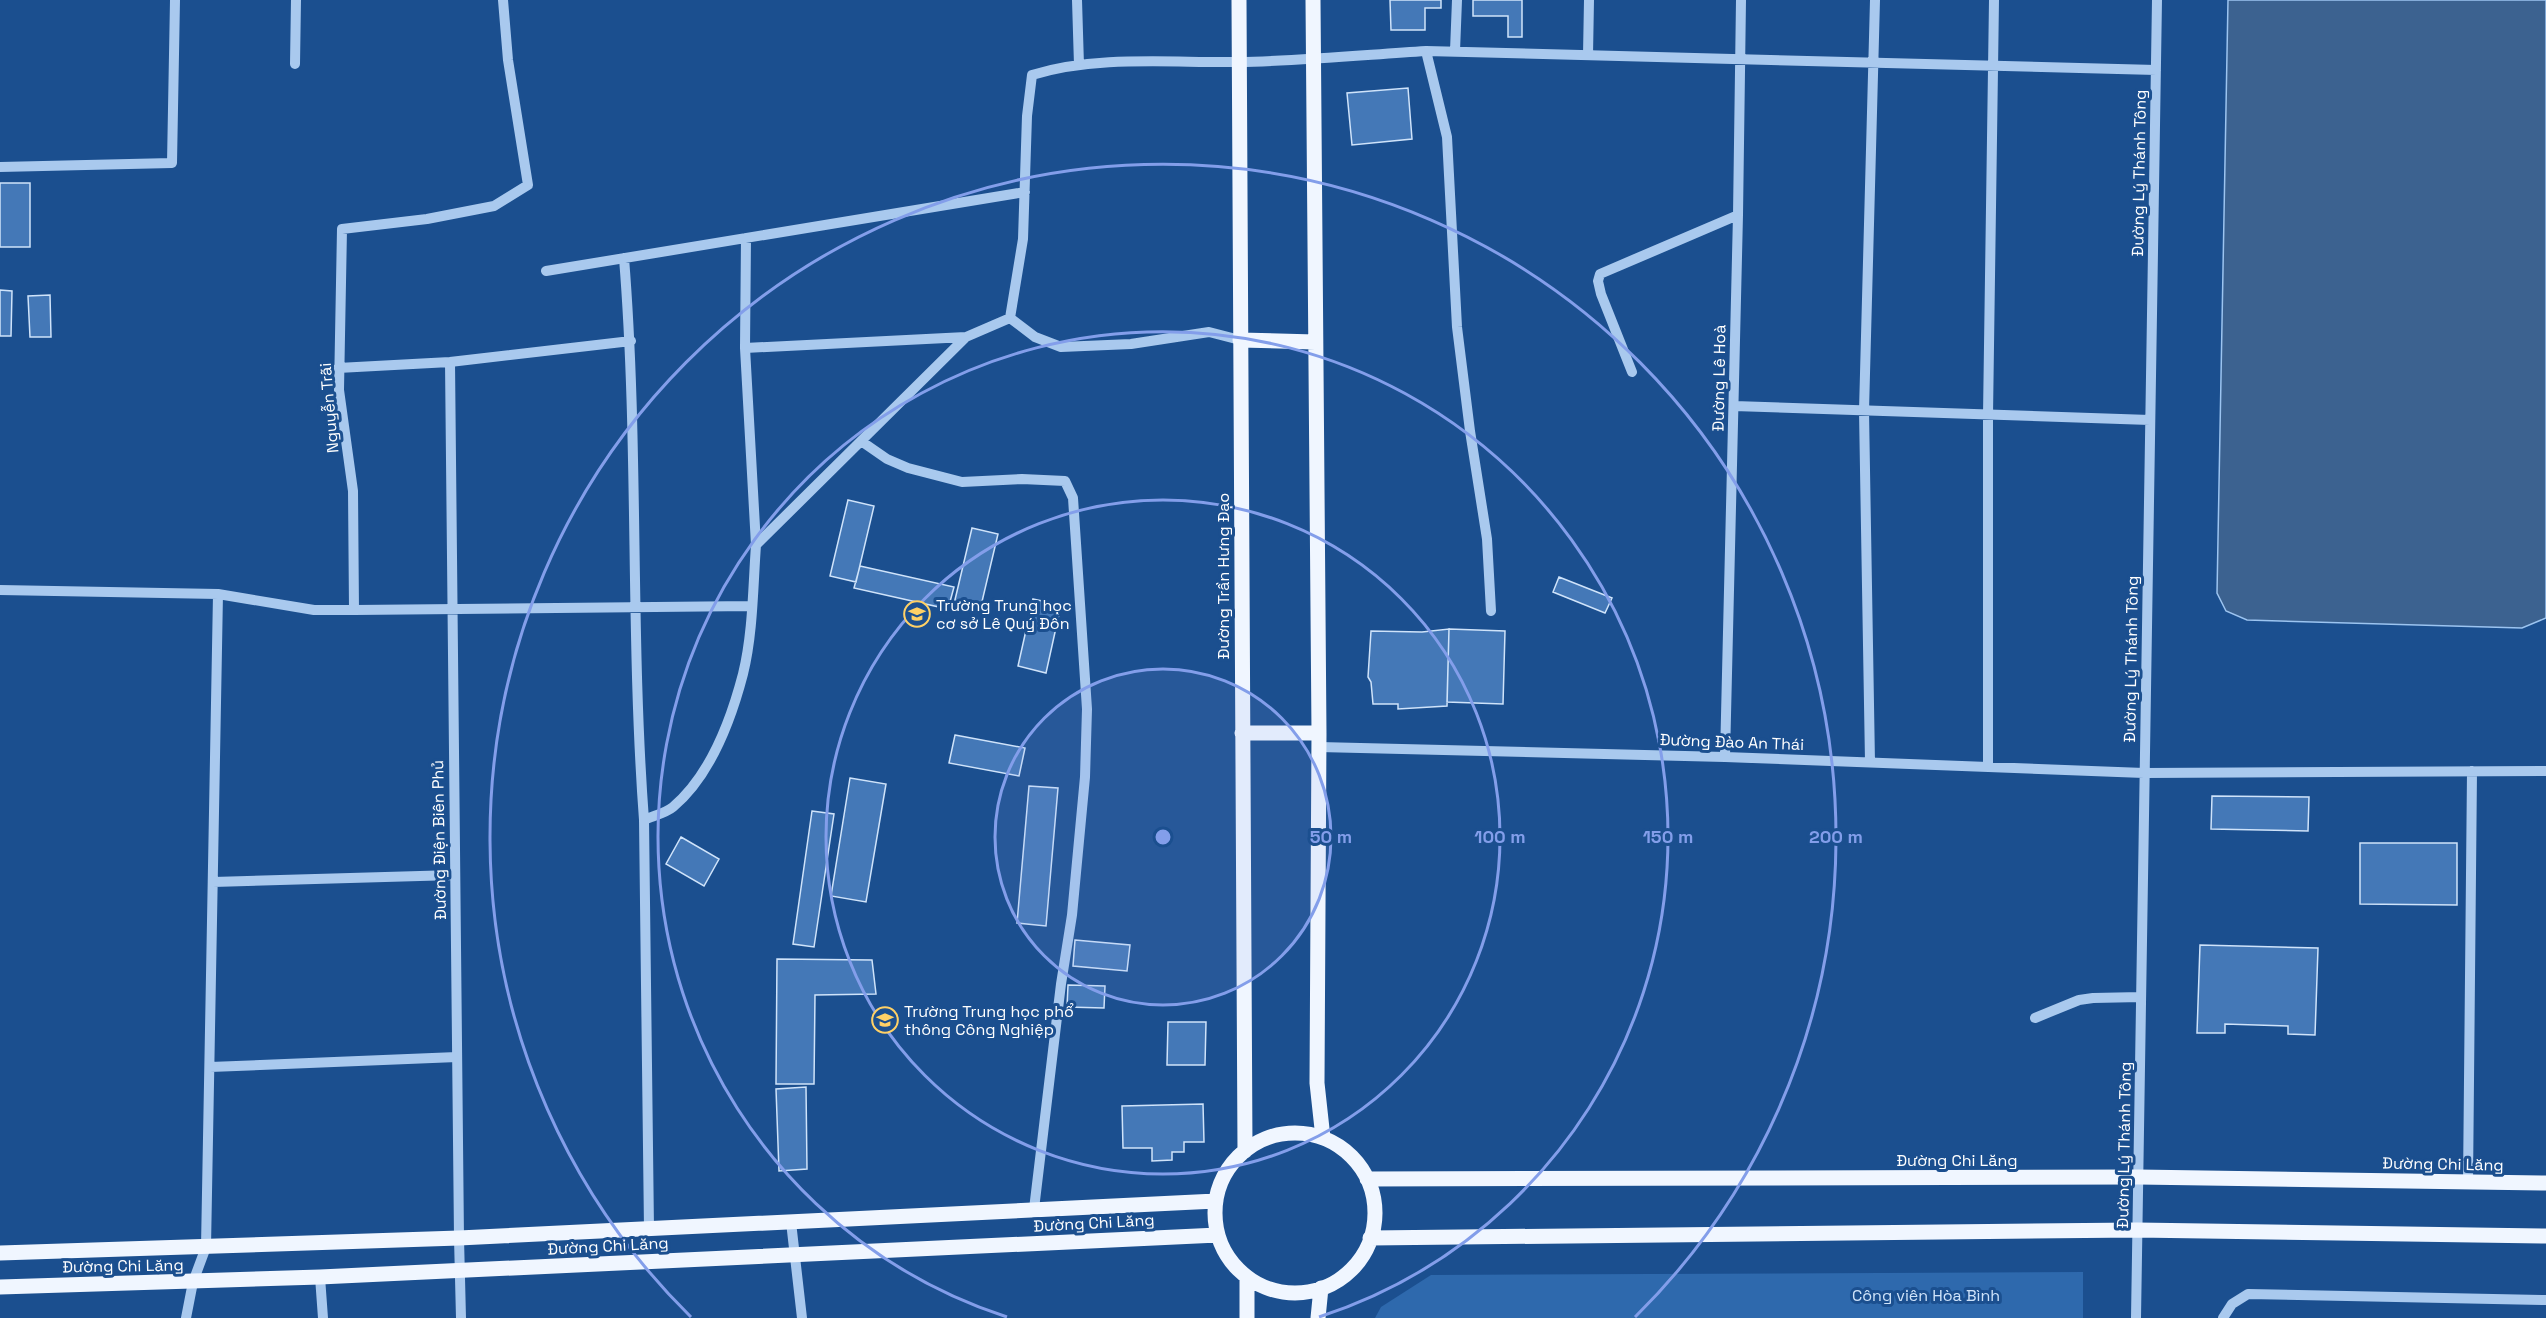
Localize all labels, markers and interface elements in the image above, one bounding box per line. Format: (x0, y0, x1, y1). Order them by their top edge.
street label: Đường Lý Thánh Tông (2127, 89, 2151, 257)
street label: Đường Lê Hoà (1708, 324, 1730, 432)
street label: Nguyễn Trãi (315, 362, 343, 454)
street label: Đường Trần Hưng Đạo (1213, 493, 1234, 659)
street label: Đường Lý Thánh Tông (2119, 575, 2143, 743)
place label: Trường Trung học cơ sở Lê Quý Đôn (936, 595, 1072, 634)
school or university icon: Trường Trung học cơ sở Lê Quý Đôn (902, 599, 932, 629)
street label: Đường Đào An Thái (1659, 729, 1805, 755)
street label: Đường Điện Biên Phủ (427, 760, 451, 920)
text: 50 m (1310, 825, 1352, 848)
text: 100 m (1474, 825, 1526, 848)
text: 150 m (1643, 825, 1693, 848)
text: 200 m (1809, 825, 1863, 848)
centre of rings (1153, 827, 1173, 847)
place label: Trường Trung học phổ thông Công Nghiệp (904, 1001, 1074, 1040)
school or university icon: Trường Trung học phổ thông Công Nghiệp (870, 1005, 900, 1035)
street label: Đường Lý Thánh Tông (2112, 1061, 2136, 1229)
street label: Đường Chi Lăng (1896, 1150, 2018, 1171)
street label: Đường Chi Lăng (2382, 1152, 2504, 1176)
street label: Đường Chi Lăng (1033, 1209, 1155, 1237)
street label: Đường Chi Lăng (547, 1232, 669, 1260)
street label: Đường Chi Lăng (62, 1254, 184, 1278)
park label: Công viên Hòa Bình (1852, 1285, 2000, 1306)

